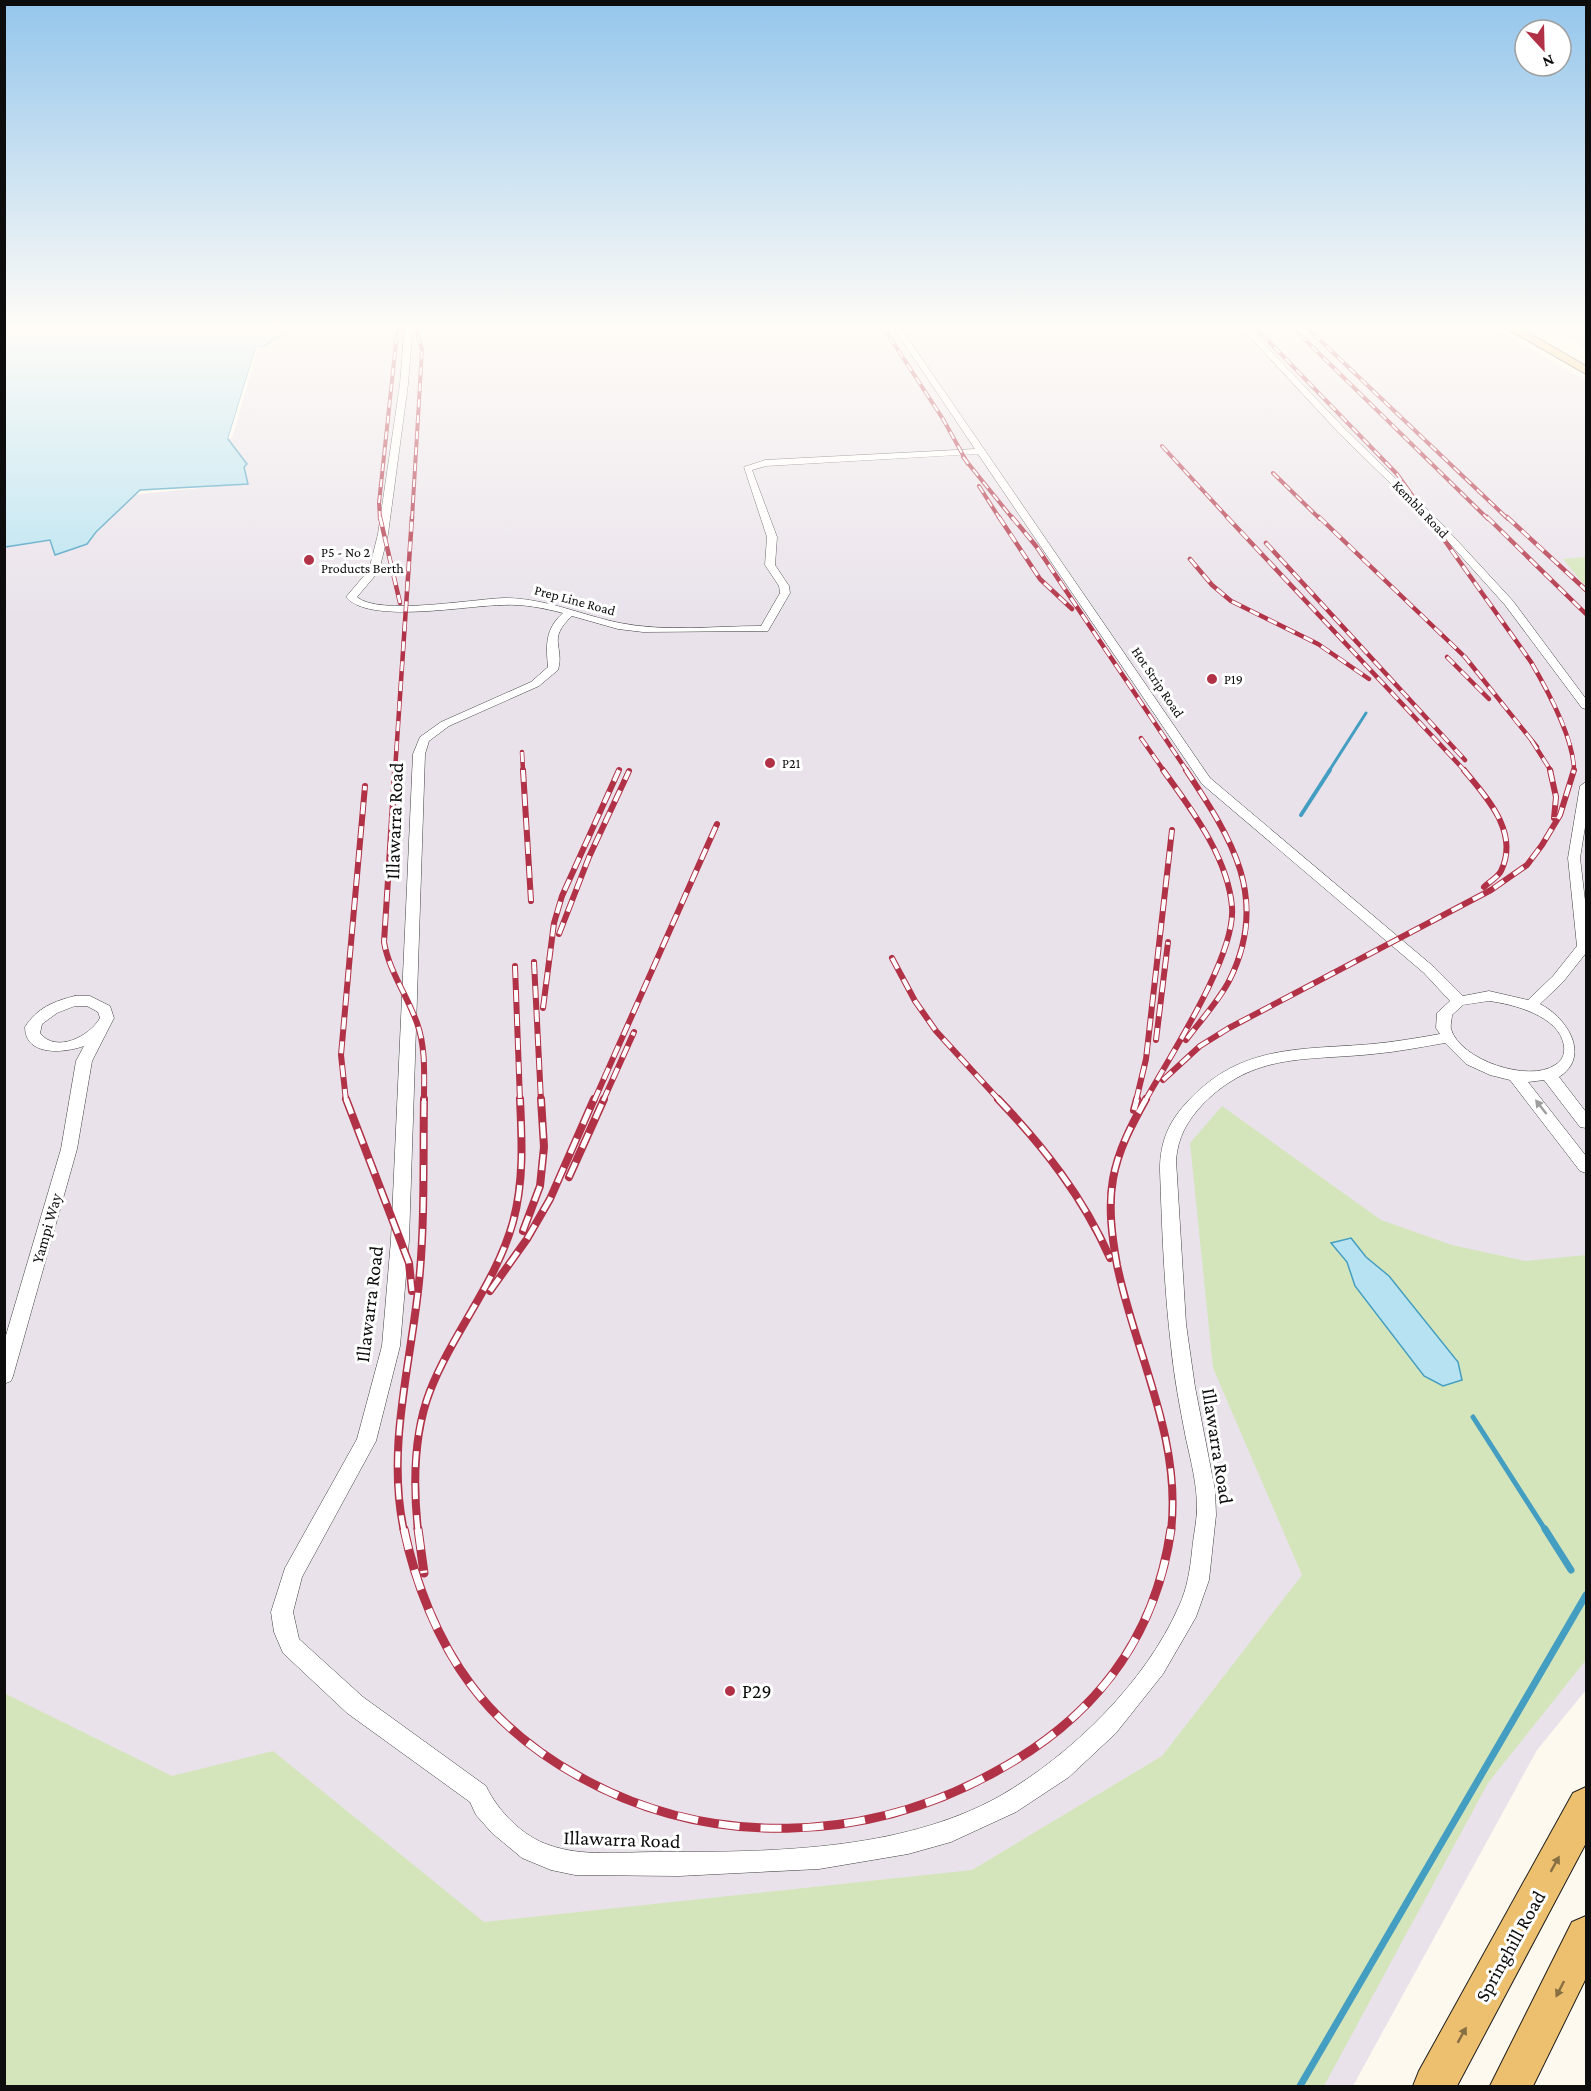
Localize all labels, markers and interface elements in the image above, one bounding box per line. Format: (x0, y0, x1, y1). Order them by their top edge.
north arrow (1513, 18, 1573, 78)
text: N (1540, 52, 1557, 71)
street label: Kembla Road (1390, 477, 1453, 541)
place label: P5 - No 2 Products Berth (321, 544, 404, 576)
marker: P5 - No 2 Products Berth (302, 553, 316, 567)
street label: Prep Line Road (533, 582, 618, 619)
street label: Hot Strip Road (1129, 644, 1188, 721)
place label: P19 (1224, 671, 1243, 687)
marker: P19 (1205, 672, 1219, 686)
place label: P21 (782, 755, 801, 771)
marker: P21 (763, 756, 777, 770)
street label: Illawarra Road (381, 762, 407, 880)
one-way arrow (1534, 1099, 1547, 1115)
street label: Yampi Way (28, 1191, 66, 1265)
street label: Illawarra Road (351, 1244, 387, 1363)
street label: Illawarra Road (1198, 1387, 1238, 1506)
place label: P29 (742, 1680, 772, 1702)
marker: P29 (723, 1684, 737, 1698)
street label: Illawarra Road (563, 1826, 681, 1852)
one-way arrow (1550, 1855, 1560, 1872)
street label: Springhill Road (1470, 1886, 1551, 2006)
one-way arrow (1556, 1980, 1565, 1997)
one-way arrow (1457, 2026, 1467, 2043)

